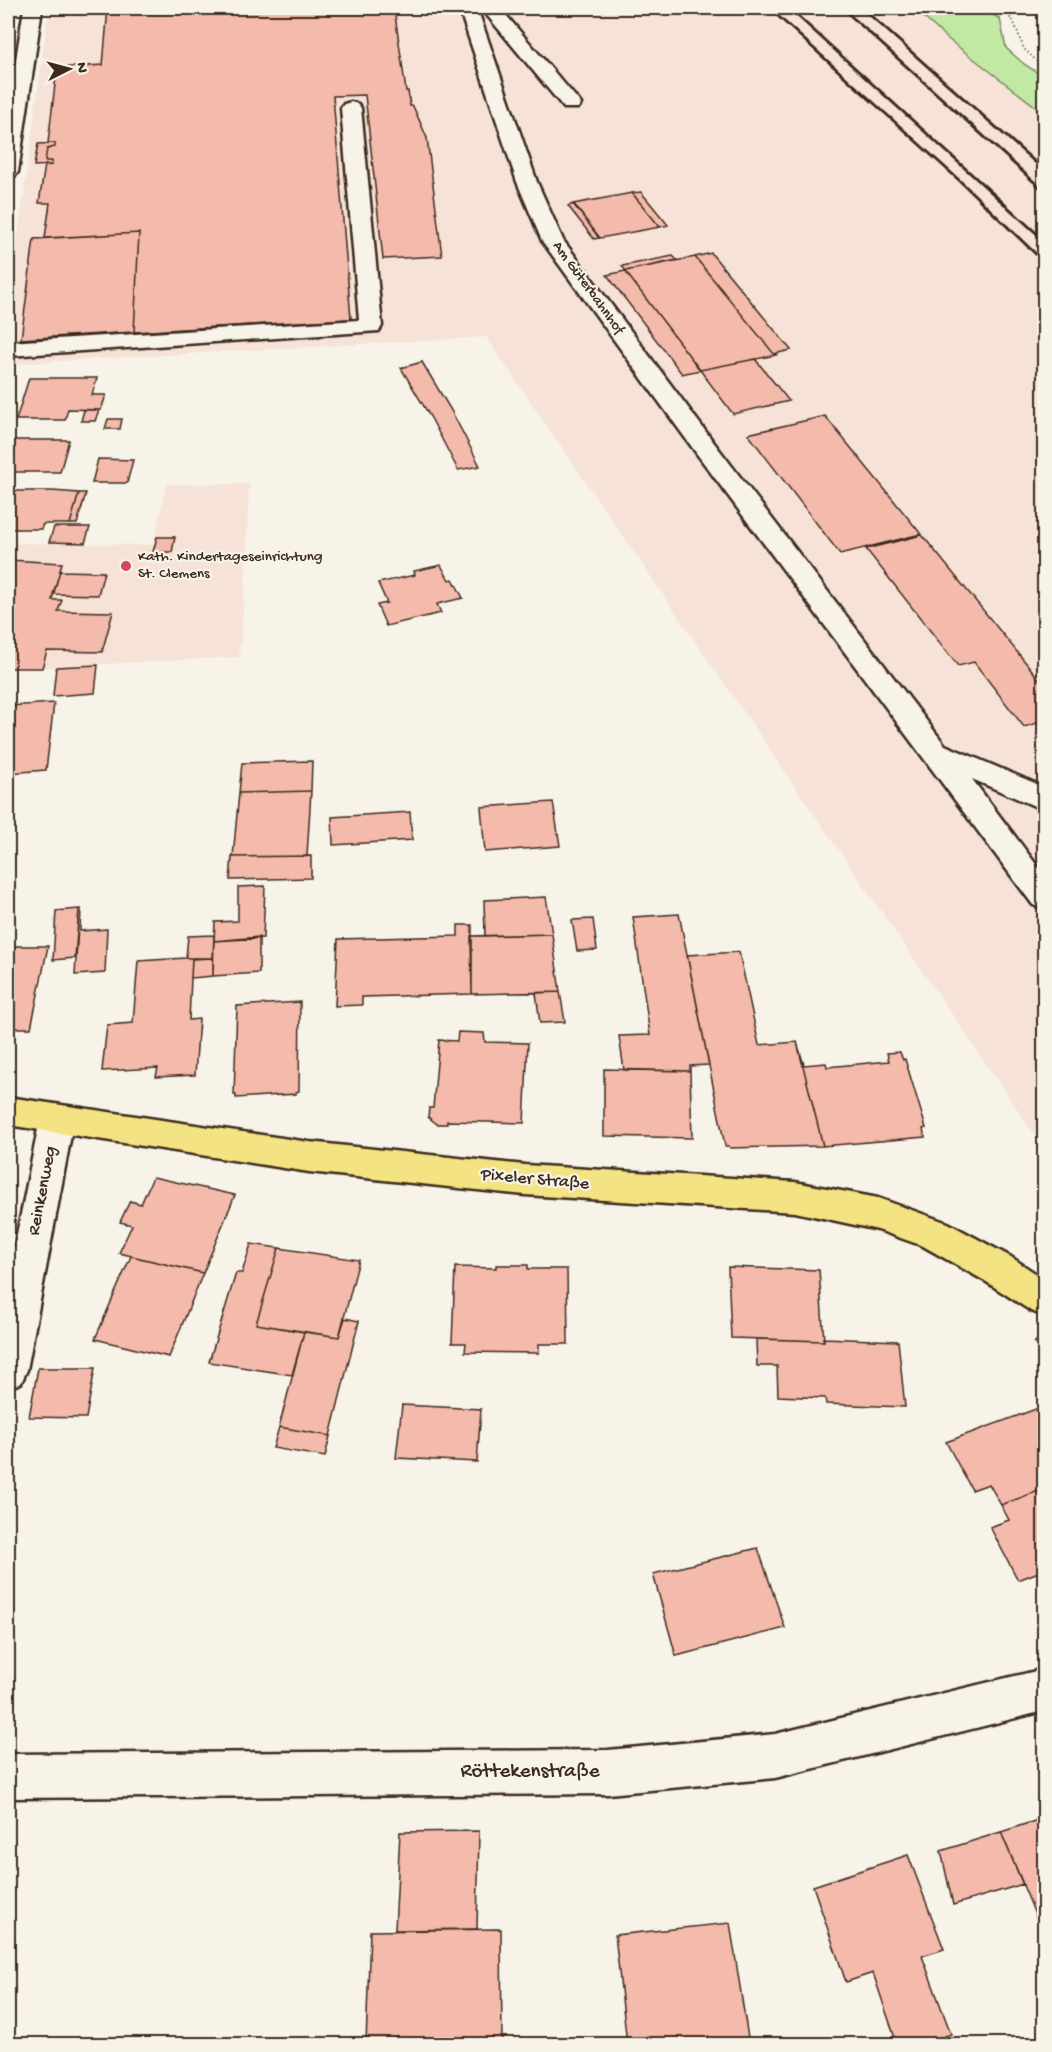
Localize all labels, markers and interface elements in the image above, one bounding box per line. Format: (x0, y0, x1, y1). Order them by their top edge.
north arrow (39, 39, 99, 99)
text: N (70, 62, 90, 75)
street label: Am Güterbahnhof (548, 238, 629, 339)
place label: Kath. Kindertageseinrichtung St. Clemens (138, 548, 322, 583)
marker: Kath. Kindertageseinrichtung St. Clemens (119, 559, 133, 573)
street label: Reinkenweg (24, 1145, 62, 1237)
street label: Pixeler Straße (479, 1165, 591, 1195)
street label: Röttekenstraße (460, 1760, 601, 1785)

